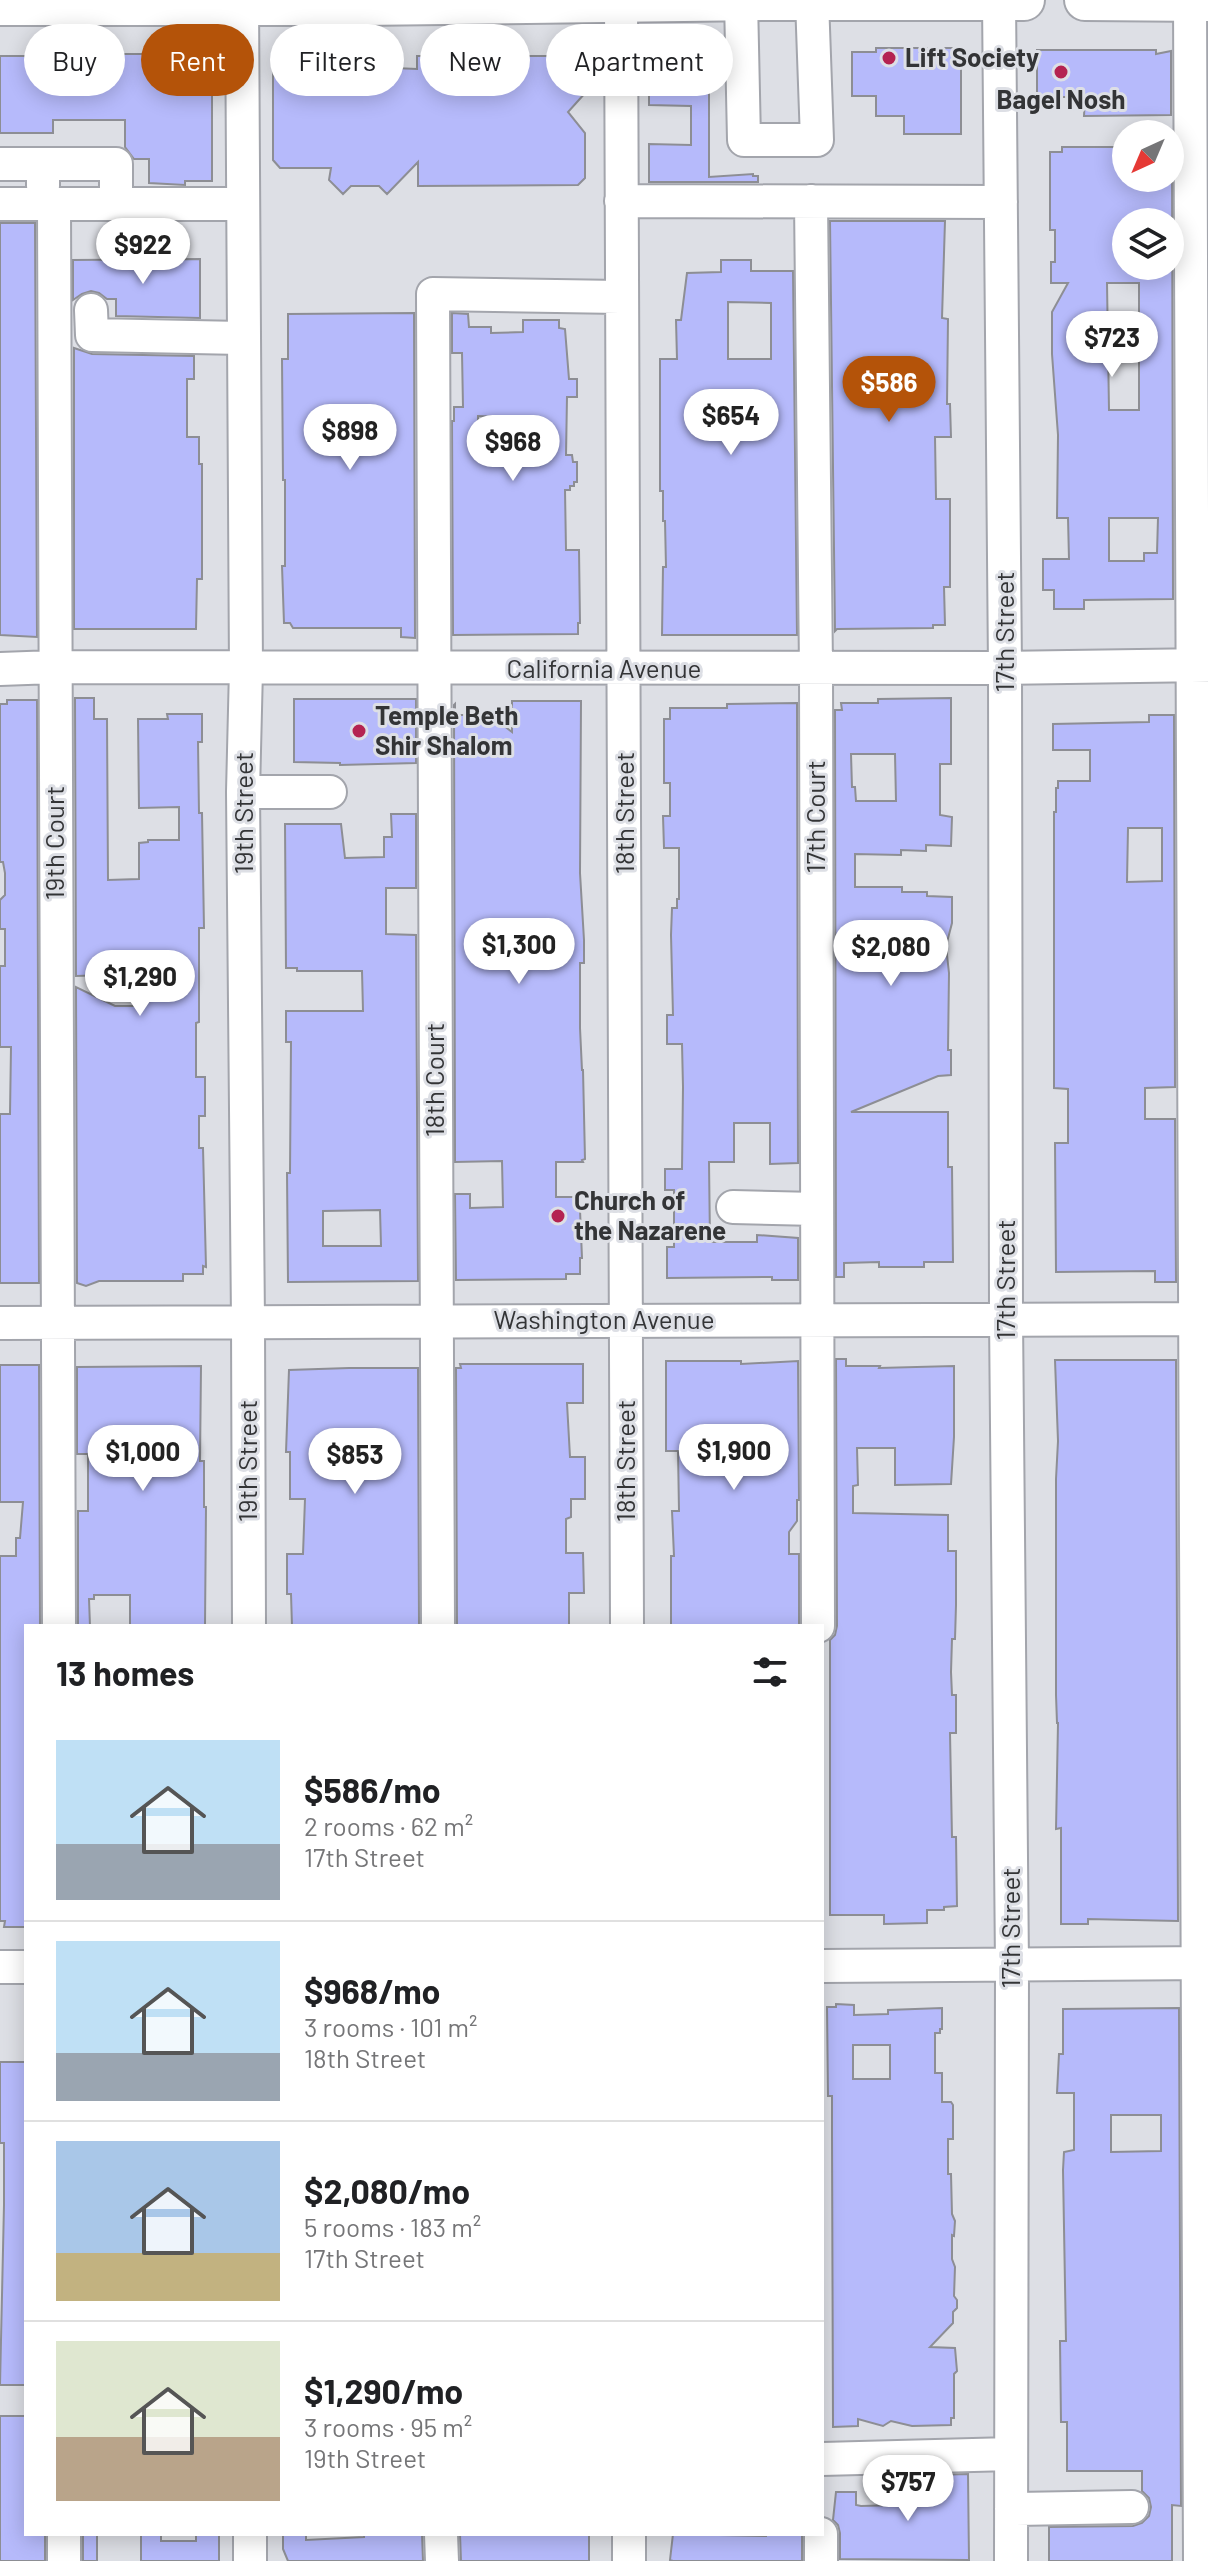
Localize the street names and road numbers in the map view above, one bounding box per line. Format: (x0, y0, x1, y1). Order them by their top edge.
street label: 17th Street (988, 571, 1019, 693)
street label: California Avenue (507, 652, 701, 683)
street label: 19th Street (227, 752, 258, 874)
street label: 18th Street (608, 752, 639, 874)
street label: 17th Court (799, 760, 830, 874)
street label: 19th Court (38, 786, 69, 900)
street label: 18th Court (418, 1023, 449, 1137)
street label: 17th Street (989, 1219, 1020, 1341)
street label: Washington Avenue (493, 1303, 715, 1334)
street label: 19th Street (231, 1400, 262, 1522)
street label: 18th Street (609, 1400, 640, 1522)
street label: 17th Street (994, 1867, 1025, 1989)

